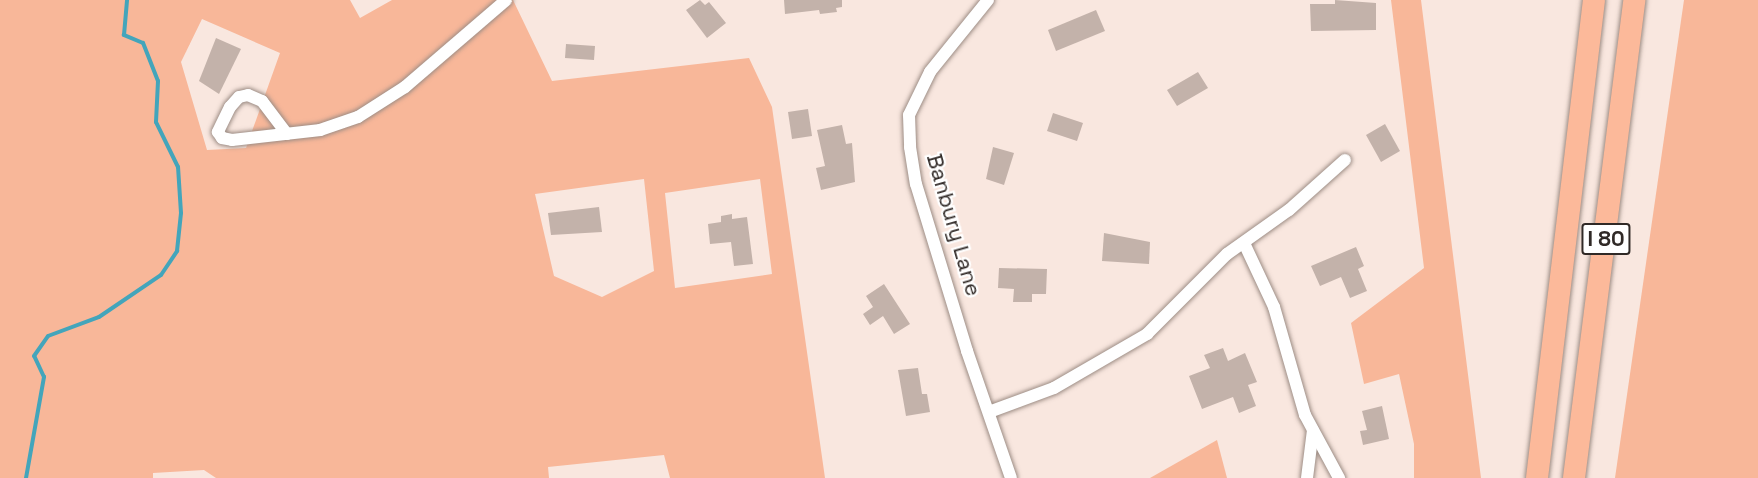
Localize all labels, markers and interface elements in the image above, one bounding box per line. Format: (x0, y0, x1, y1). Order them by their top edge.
street label: Banbury Lane (921, 151, 987, 299)
road number: I 80 (1580, 221, 1632, 257)

